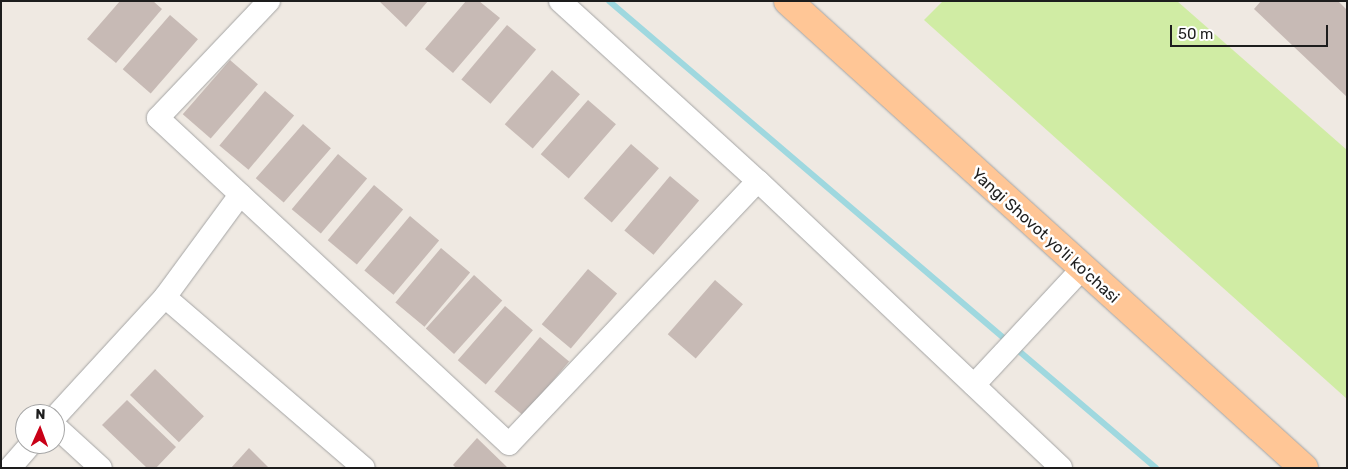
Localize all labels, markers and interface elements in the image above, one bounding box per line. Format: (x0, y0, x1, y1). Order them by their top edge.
scale bar (1173, 15, 1330, 47)
text: 50 m (1178, 25, 1213, 43)
street label: Yangi Shovot yo'li ko'chasi (967, 164, 1123, 308)
north arrow (15, 404, 65, 454)
text: N (35, 406, 46, 423)

